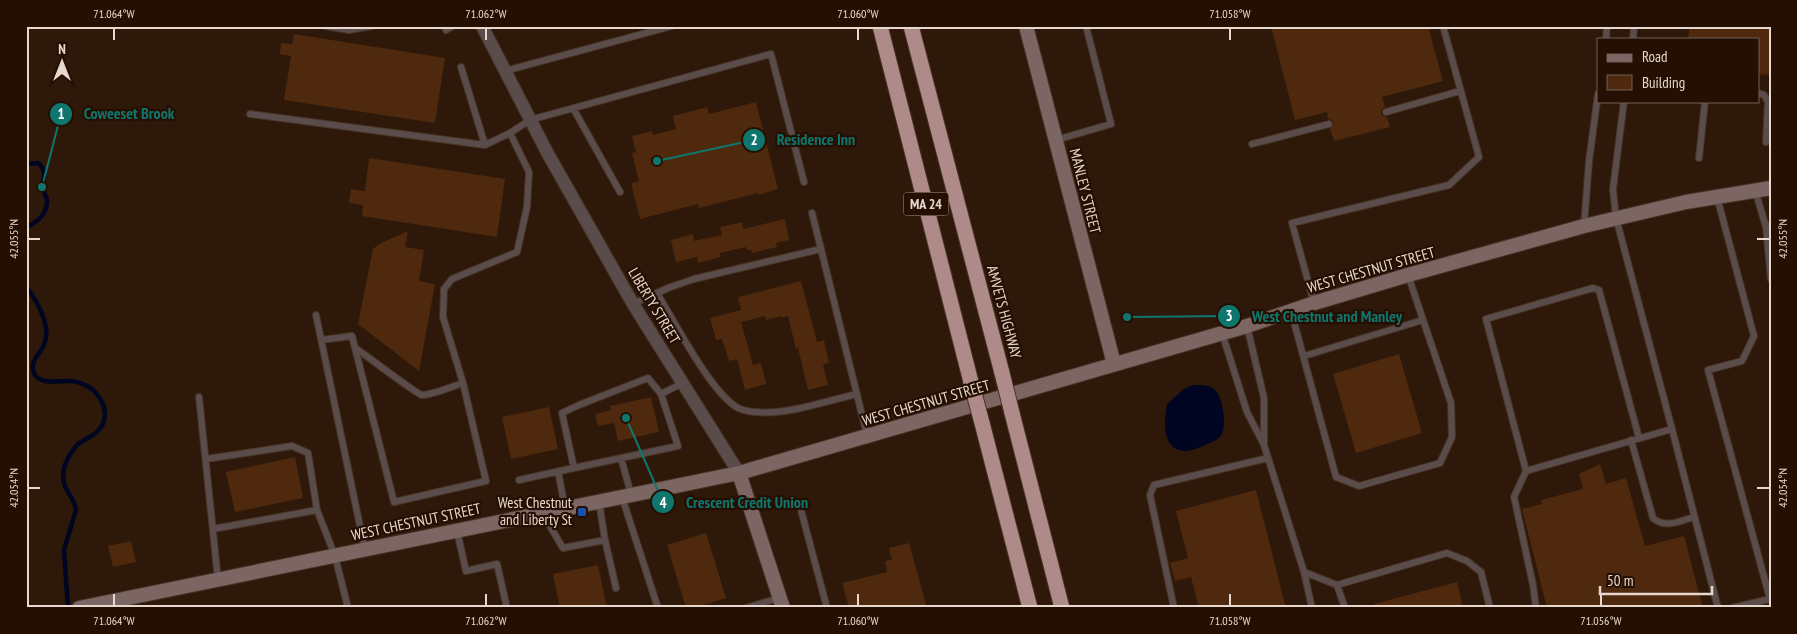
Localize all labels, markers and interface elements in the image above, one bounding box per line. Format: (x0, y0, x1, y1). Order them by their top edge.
text: 71.064°W (93, 6, 135, 21)
text: 71.062°W (465, 6, 507, 21)
text: 71.060°W (837, 6, 879, 21)
text: 71.058°W (1209, 6, 1251, 21)
north arrow (38, 38, 88, 88)
legend (1597, 38, 1760, 102)
text: N (58, 40, 66, 58)
text: Road (1642, 47, 1668, 66)
text: Building (1642, 73, 1685, 92)
callout: Coweeset Brook (48, 98, 184, 129)
text: Coweeset Brook (84, 103, 175, 123)
text: 1 (57, 104, 65, 123)
callout: Residence Inn (741, 124, 865, 155)
text: Residence Inn (777, 129, 855, 149)
text: 2 (750, 130, 758, 149)
street label: MANLEY STREET (1066, 146, 1105, 236)
road number: MA 24 (904, 192, 948, 215)
text: 42.055°N (6, 219, 21, 259)
text: 42.055°N (1775, 219, 1790, 259)
street label: WEST CHESTNUT STREET (1305, 242, 1437, 297)
street label: AMVETS HIGHWAY (983, 263, 1026, 361)
street label: LIBERTY STREET (624, 264, 685, 348)
callout: West Chestnut and Manley (1217, 301, 1413, 332)
text: 3 (1225, 306, 1233, 325)
text: West Chestnut and Manley (1251, 306, 1403, 326)
street label: WEST CHESTNUT STREET (860, 375, 992, 430)
text: 42.054°N (6, 468, 21, 508)
text: 42.054°N (1775, 468, 1790, 508)
callout: Crescent Credit Union (651, 487, 818, 518)
text: Crescent Credit Union (686, 492, 808, 512)
place label: West Chestnut and Liberty St (498, 493, 572, 529)
text: 4 (659, 493, 667, 512)
street label: WEST CHESTNUT STREET (349, 498, 483, 545)
marker: West Chestnut and Liberty St (576, 506, 588, 518)
scale bar (1600, 564, 1712, 596)
text: 50 m (1607, 571, 1633, 590)
text: 71.064°W (93, 613, 135, 628)
text: 71.062°W (465, 613, 507, 628)
text: 71.060°W (837, 613, 879, 628)
text: 71.058°W (1209, 613, 1251, 628)
text: 71.056°W (1580, 613, 1622, 628)

